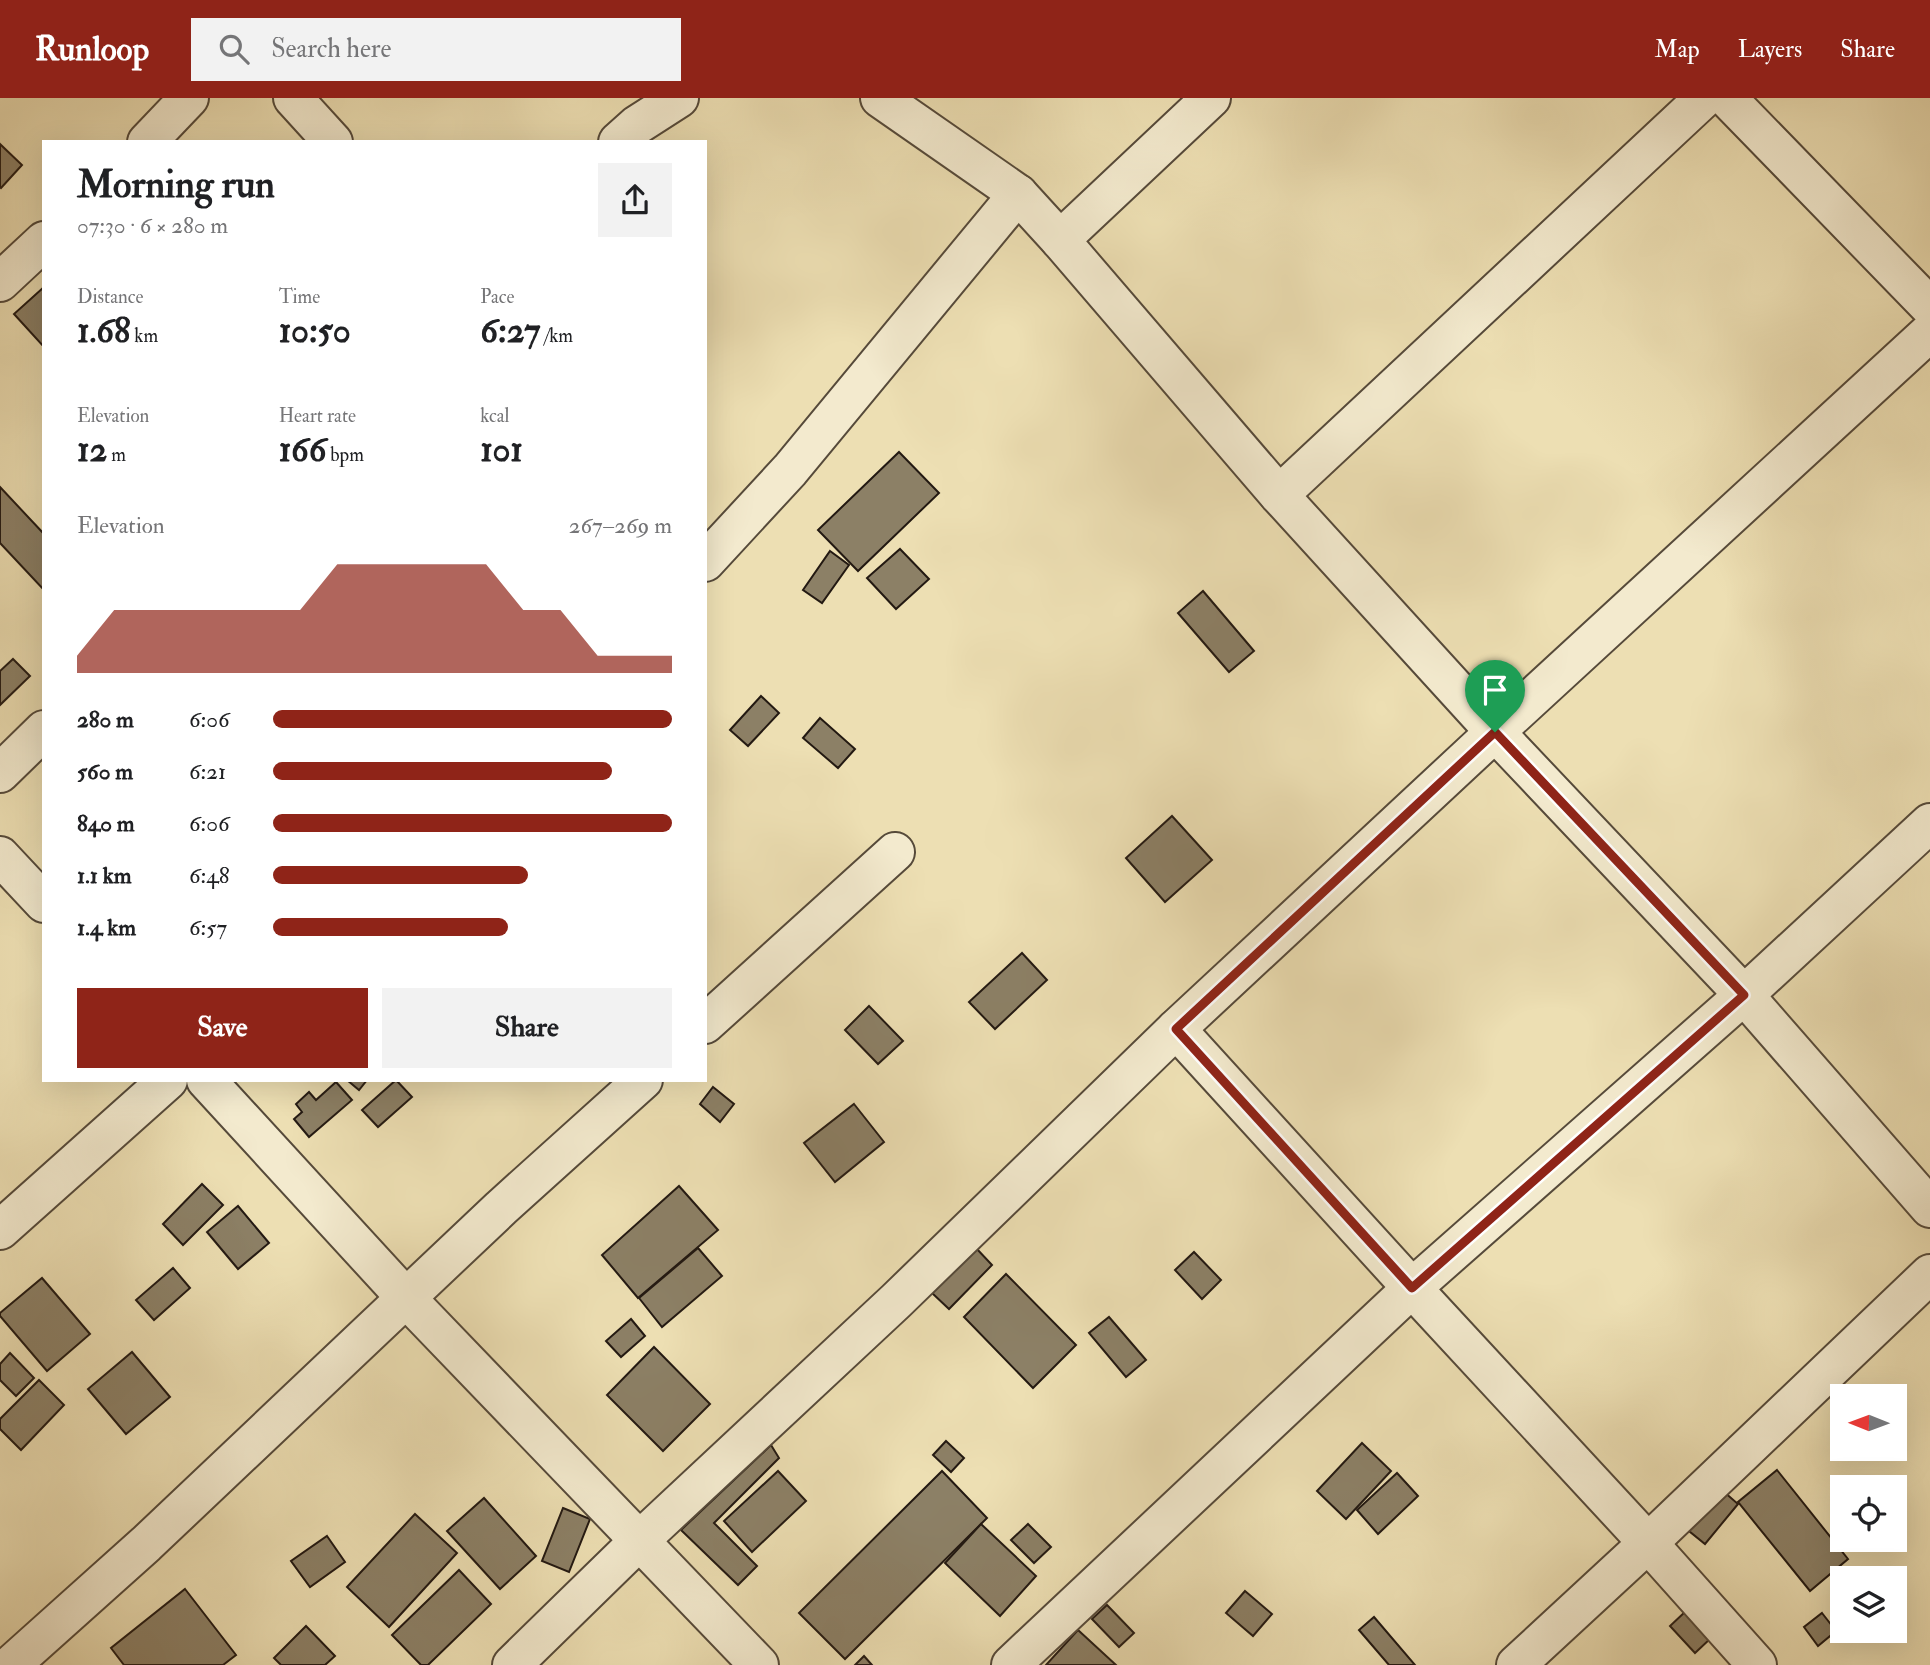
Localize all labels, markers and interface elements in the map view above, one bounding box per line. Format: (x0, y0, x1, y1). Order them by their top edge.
search box (191, 18, 681, 81)
text: Runloop (35, 29, 149, 70)
icon: search (215, 30, 253, 68)
text: Search here (271, 33, 391, 65)
text: Map (1655, 34, 1700, 65)
text: Layers (1738, 34, 1802, 65)
text: Share (1840, 34, 1895, 65)
text: Morning run (77, 161, 275, 209)
button: share (598, 163, 672, 237)
text: 07:30 · 6 × 280 m (77, 211, 228, 240)
text: Distance (77, 285, 143, 309)
text: Time (279, 285, 320, 309)
text: Pace (480, 285, 514, 309)
text: 1.68 (77, 309, 130, 353)
text: 10:50 (279, 309, 351, 353)
text: 6:27 (480, 309, 540, 353)
text: km (130, 324, 158, 348)
text: /km (540, 324, 573, 348)
text: Elevation (77, 404, 149, 428)
text: Heart rate (279, 404, 356, 428)
text: kcal (480, 404, 509, 428)
text: 12 (77, 428, 107, 472)
text: 166 (279, 428, 326, 472)
text: 101 (480, 428, 523, 472)
text: m (107, 443, 126, 467)
text: bpm (326, 443, 364, 467)
text: Elevation (77, 511, 165, 540)
text: 267–269 m (569, 511, 672, 540)
pin (1465, 660, 1525, 732)
icon: arrive (1476, 671, 1514, 709)
text: 280 m (77, 705, 134, 734)
text: 6:06 (189, 705, 230, 734)
text: 560 m (77, 757, 133, 786)
text: 6:21 (189, 757, 226, 786)
text: 840 m (77, 809, 135, 838)
text: 6:06 (189, 809, 230, 838)
text: 1.1 km (77, 861, 132, 890)
text: 6:48 (189, 861, 229, 890)
text: 1.4 km (77, 913, 136, 942)
text: 6:57 (189, 913, 227, 942)
button: Save (77, 988, 368, 1068)
button: Share (382, 988, 672, 1068)
north arrow (1830, 1384, 1908, 1461)
map controls (1830, 1384, 1907, 1643)
button: locate (1830, 1475, 1907, 1552)
button: layers (1830, 1566, 1907, 1643)

